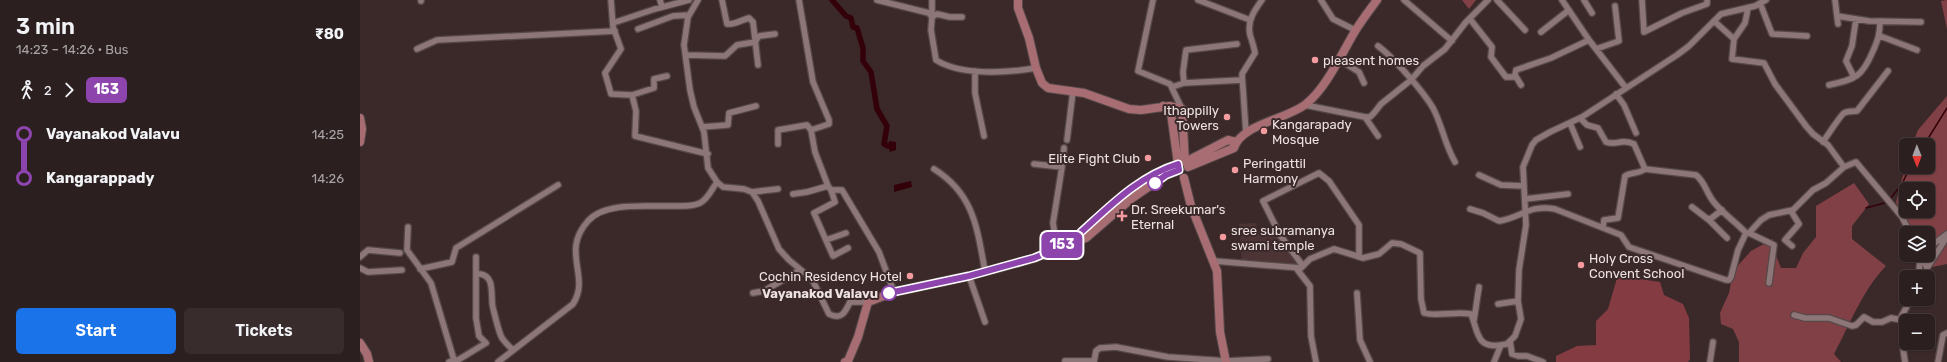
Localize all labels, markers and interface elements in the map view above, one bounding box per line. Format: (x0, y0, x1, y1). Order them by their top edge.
text: 3 min (16, 13, 75, 40)
text: ₹80 (315, 25, 344, 43)
text: 14:23 – 14:26 · Bus (16, 42, 128, 57)
place label: pleasent homes (1323, 53, 1420, 68)
marker: pleasent homes (1310, 55, 1320, 65)
icon: walk (16, 79, 38, 101)
icon: forward (58, 79, 80, 101)
text: 153 (94, 81, 119, 98)
text: 2 (44, 83, 52, 98)
place label: Ithappilly Towers (1163, 103, 1219, 133)
marker: Ithappilly Towers (1222, 112, 1232, 122)
place label: Kangarapady Mosque (1272, 117, 1352, 147)
text: Vayanakod Valavu (46, 125, 180, 143)
marker: Kangarapady Mosque (1259, 126, 1269, 136)
text: 14:25 (312, 127, 344, 142)
north arrow (1899, 138, 1935, 174)
map controls (1899, 138, 1935, 350)
place label: Elite Fight Club (1048, 151, 1140, 167)
marker: Elite Fight Club (1143, 153, 1153, 163)
place label: Peringattil Harmony (1243, 156, 1306, 186)
marker: Peringattil Harmony (1230, 165, 1240, 175)
text: Kangarappady (46, 169, 154, 187)
text: 14:26 (312, 171, 344, 186)
unlabelled marker (1147, 175, 1163, 191)
button: locate (1899, 182, 1935, 218)
place label: Dr. Sreekumar's Eternal (1131, 202, 1226, 232)
marker: Dr. Sreekumar's Eternal (1116, 210, 1128, 222)
place label: sree subramanya swami temple (1231, 223, 1335, 253)
button: layers (1899, 226, 1935, 262)
line badge: 153 (1039, 232, 1085, 258)
marker: sree subramanya swami temple (1218, 232, 1228, 242)
text: 153 (1049, 236, 1075, 253)
place label: Holy Cross Convent School (1589, 251, 1684, 281)
marker: Holy Cross Convent School (1576, 260, 1586, 270)
place label: Cochin Residency Hotel (759, 269, 902, 284)
button: + (1899, 270, 1935, 306)
marker: Cochin Residency Hotel (905, 271, 915, 281)
marker: Vayanakod Valavu (881, 285, 897, 301)
place label: Vayanakod Valavu (762, 286, 878, 301)
button: Start (16, 308, 176, 354)
button: Tickets (184, 308, 344, 354)
button: − (1899, 314, 1935, 350)

